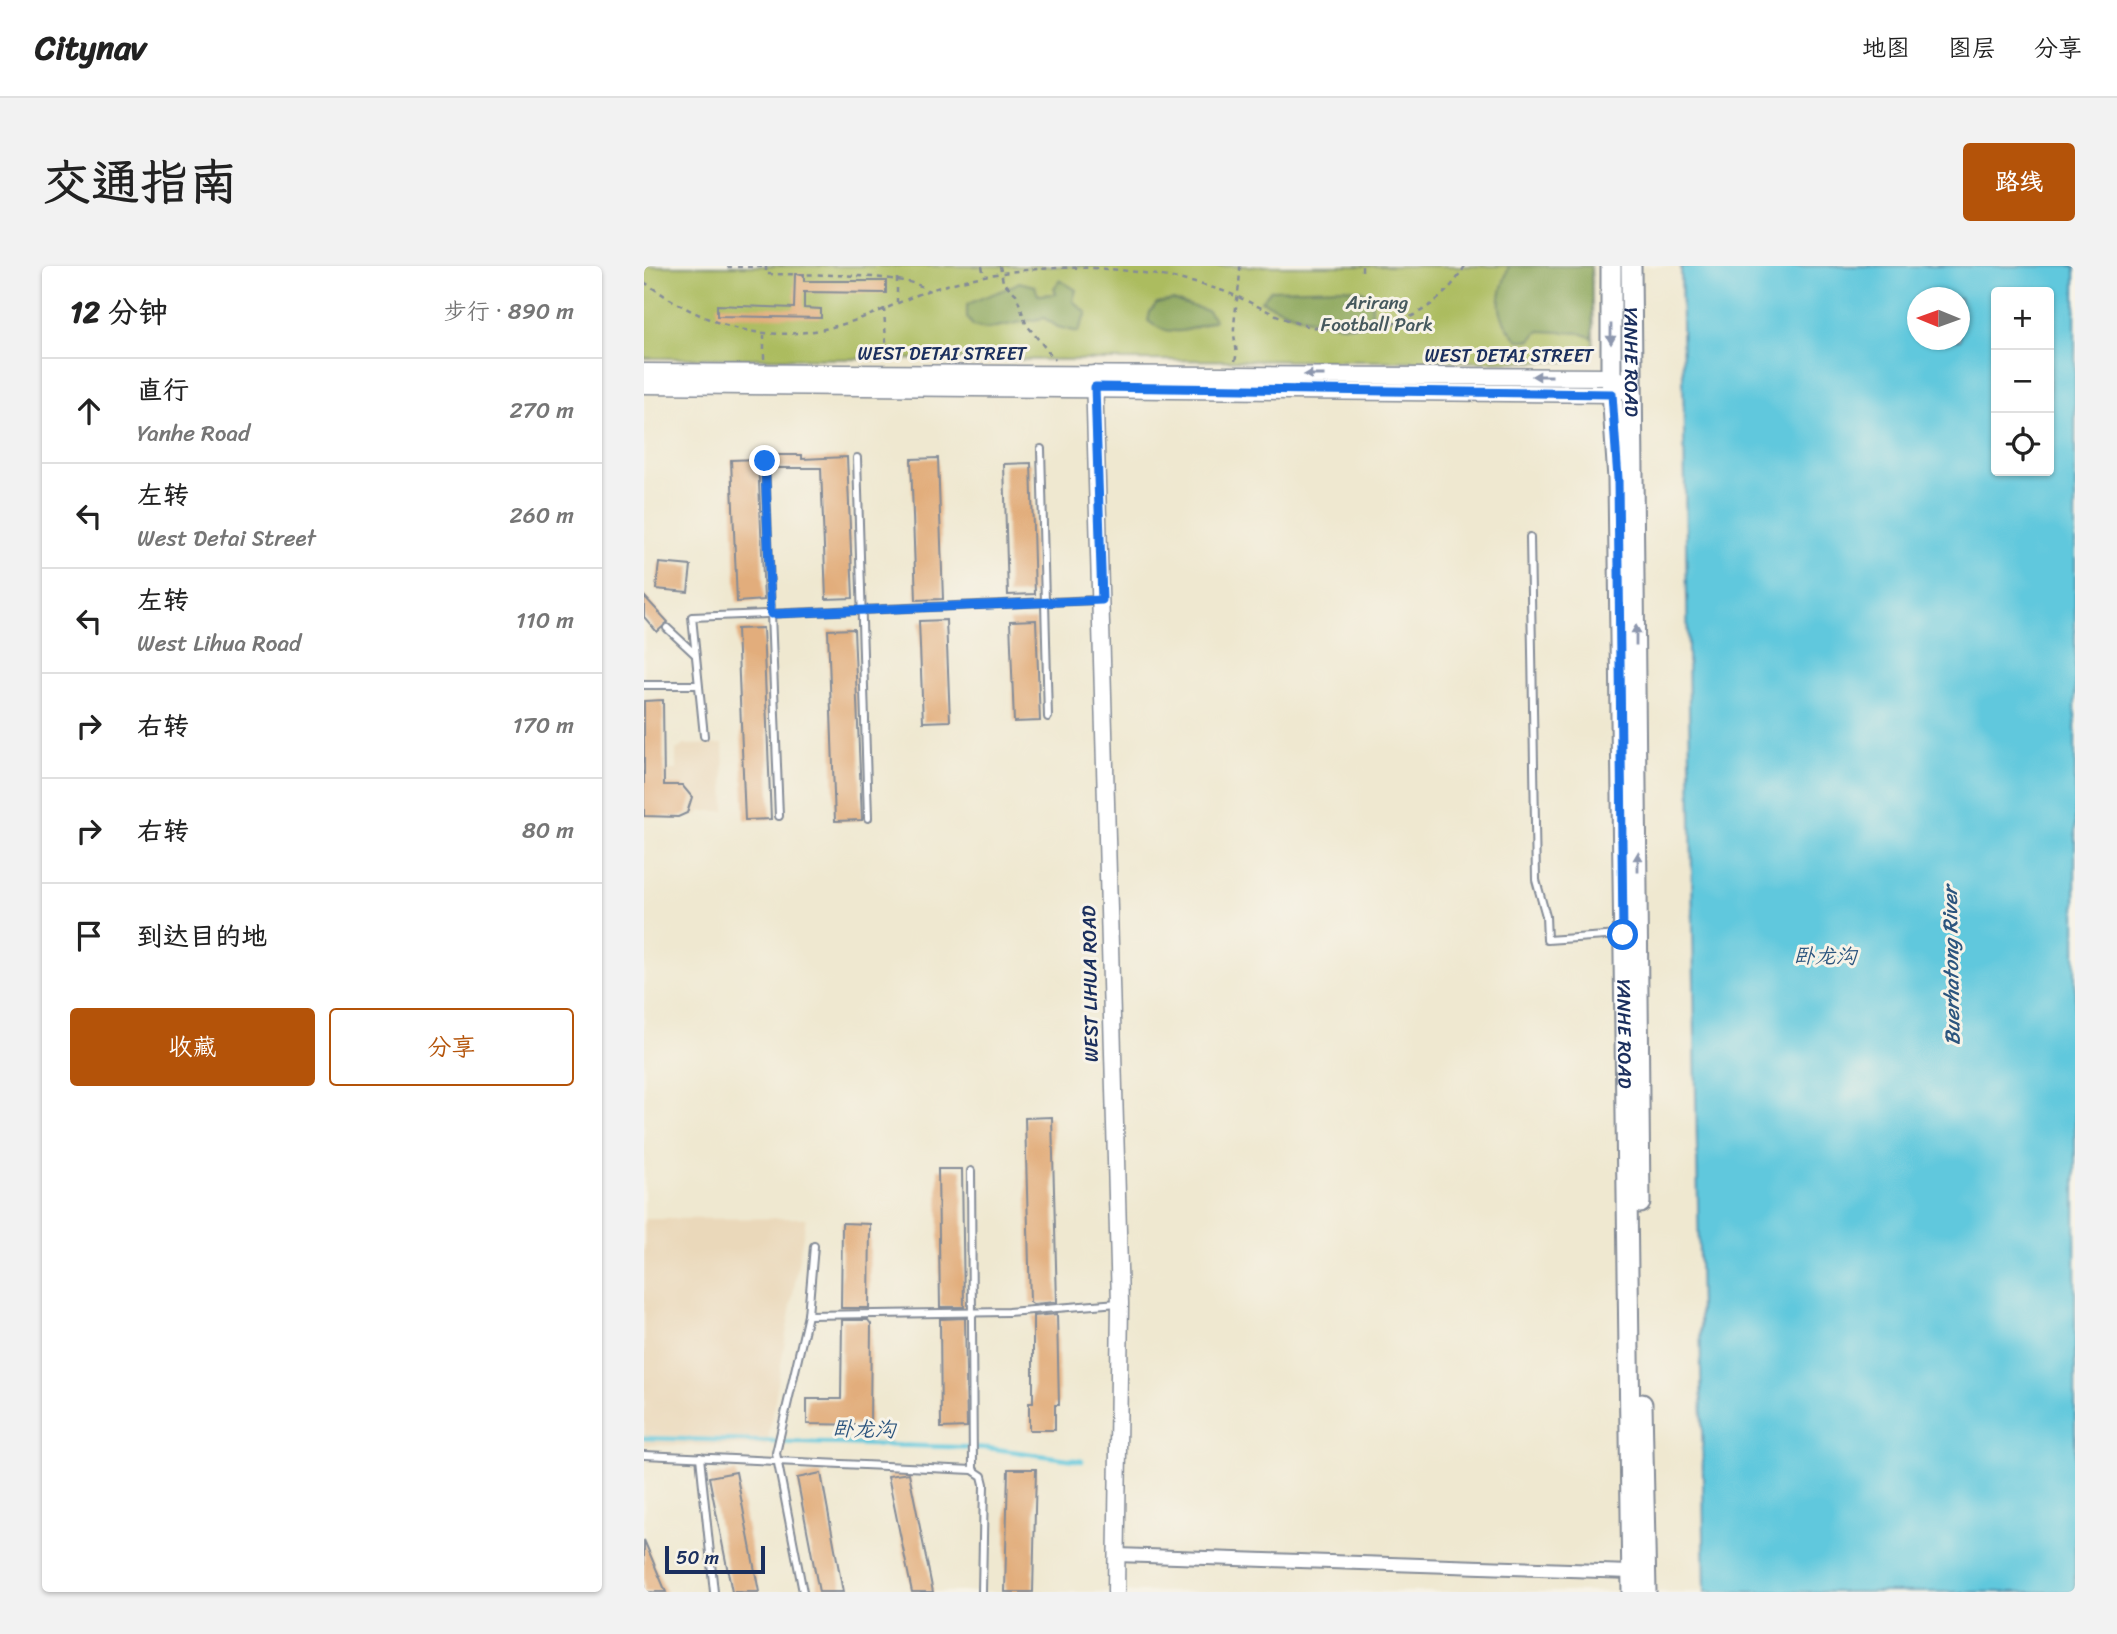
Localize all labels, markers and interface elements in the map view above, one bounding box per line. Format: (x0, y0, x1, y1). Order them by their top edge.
text: Citynav (35, 19, 146, 77)
text: 地图 (1862, 27, 1910, 69)
text: 图层 (1948, 27, 1996, 69)
text: 分享 (2034, 27, 2082, 69)
text: 交通指南 (42, 139, 238, 226)
button: 路线 (1963, 143, 2075, 221)
text: 12 分钟 (70, 285, 168, 339)
park label: Arirang Football Park (1321, 286, 1433, 341)
north arrow (1907, 287, 1970, 350)
map controls (1991, 287, 2054, 476)
button: + (1991, 287, 2054, 350)
text: 步行 · 890 m (444, 291, 574, 332)
street label: YANHE ROAD (1615, 307, 1649, 418)
one-way arrow (1605, 323, 1617, 345)
street label: WEST DETAI STREET (858, 337, 1028, 370)
street label: WEST DETAI STREET (1425, 339, 1595, 372)
button: − (1991, 350, 2054, 413)
text: 直行 (137, 367, 189, 413)
one-way arrow (1303, 369, 1325, 381)
one-way arrow (1531, 370, 1553, 382)
text: 270 m (509, 390, 574, 431)
icon: ahead (70, 392, 108, 430)
text: Yanhe Road (137, 413, 250, 454)
button: locate (1991, 413, 2054, 476)
route end (749, 445, 780, 476)
text: 左转 (137, 472, 189, 518)
text: 260 m (509, 495, 574, 536)
icon: left (70, 497, 108, 535)
text: West Detai Street (137, 518, 316, 559)
text: 左转 (137, 577, 189, 623)
text: 110 m (516, 600, 574, 641)
icon: left (70, 602, 108, 640)
text: West Lihua Road (137, 623, 301, 664)
one-way arrow (1630, 624, 1642, 646)
text: 右转 (137, 703, 189, 749)
text: 170 m (513, 705, 574, 746)
icon: right (70, 707, 108, 745)
text: 右转 (137, 808, 189, 854)
text: 80 m (522, 810, 574, 851)
icon: right (70, 812, 108, 850)
one-way arrow (1632, 851, 1643, 873)
water label: Buerhatong River (1931, 882, 1971, 1046)
street label: WEST LIHUA ROAD (1072, 905, 1108, 1062)
text: 到达目的地 (137, 913, 267, 959)
icon: arrive (70, 917, 108, 955)
route start (1607, 919, 1638, 950)
water label: 卧龙沟 (1793, 936, 1859, 976)
street label: YANHE ROAD (1608, 979, 1642, 1089)
button: 收藏 (70, 1008, 315, 1086)
button: 分享 (329, 1008, 574, 1086)
water label: 卧龙沟 (832, 1409, 898, 1449)
text: 50 m (676, 1541, 719, 1574)
scale bar (665, 1543, 765, 1575)

